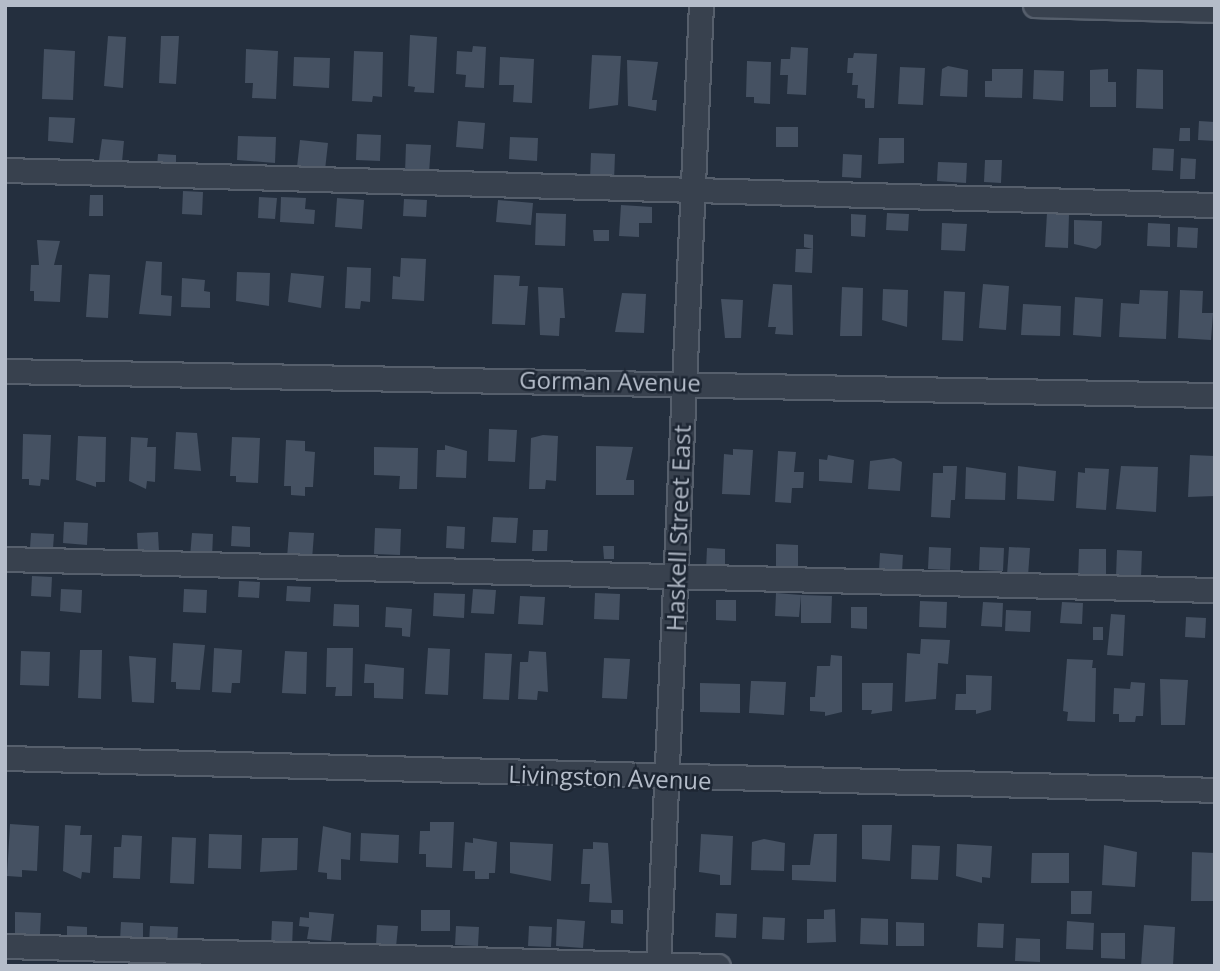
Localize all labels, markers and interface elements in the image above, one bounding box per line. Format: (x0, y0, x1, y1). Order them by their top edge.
street label: Gorman Avenue (519, 365, 701, 397)
street label: Haskell Street East (660, 424, 696, 632)
street label: Livingston Avenue (508, 759, 712, 795)

